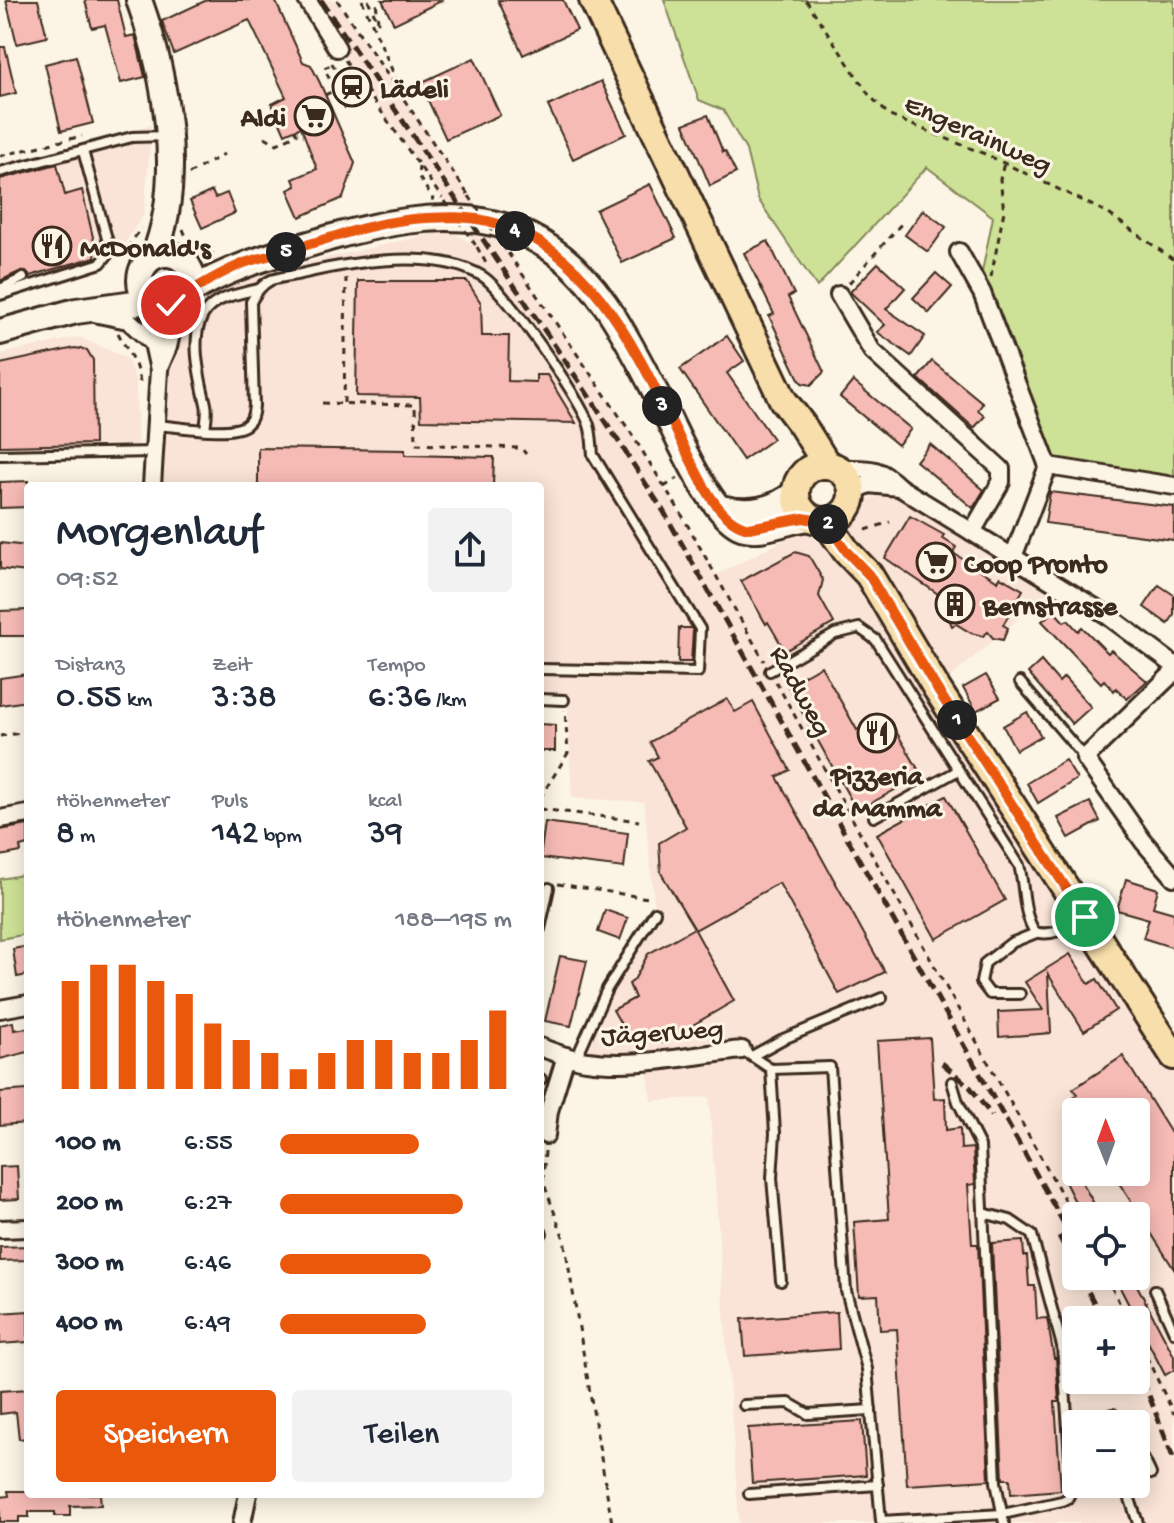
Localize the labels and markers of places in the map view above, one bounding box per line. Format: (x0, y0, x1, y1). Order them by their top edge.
station icon: Lädeli (331, 66, 373, 108)
place label: Lädeli (380, 75, 449, 108)
supermarket icon: Aldi (293, 95, 335, 137)
place label: Aldi (240, 104, 286, 137)
pin: 4 (495, 211, 535, 251)
restaurant icon: McDonald's (31, 225, 73, 267)
pin: 5 (266, 232, 306, 272)
place label: McDonald's (80, 234, 212, 267)
pin (137, 271, 205, 339)
pin: 3 (642, 386, 682, 426)
pin: 2 (808, 504, 848, 544)
supermarket icon: Coop Pronto (915, 541, 957, 583)
place label: Coop Pronto (964, 550, 1108, 583)
building icon: Bernstrasse (934, 583, 976, 625)
place label: Bernstrasse (982, 592, 1119, 625)
pin: 1 (937, 700, 977, 740)
restaurant icon: Pizzeria da Mamma (856, 712, 898, 754)
place label: Pizzeria da Mamma (813, 762, 943, 827)
pin (1051, 883, 1119, 951)

